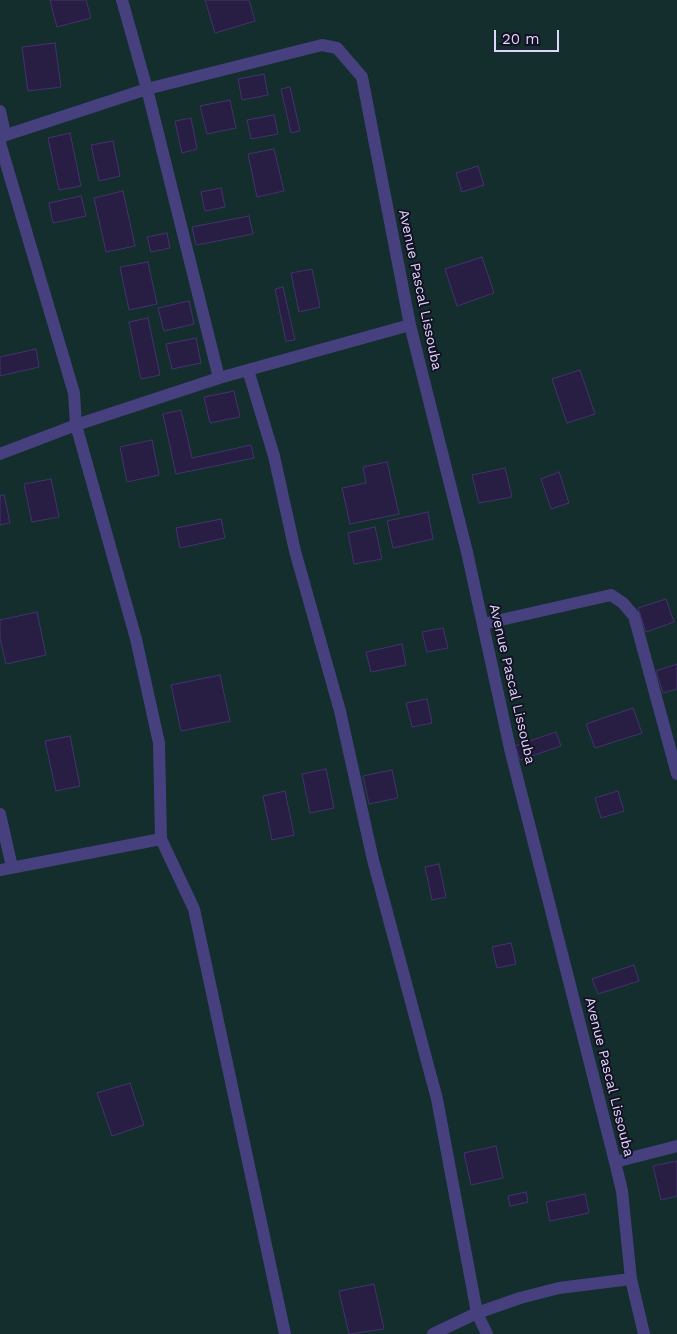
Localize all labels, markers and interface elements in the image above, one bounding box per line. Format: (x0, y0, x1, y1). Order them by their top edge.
scale bar (497, 20, 562, 52)
text: 20 m (502, 30, 540, 48)
street label: Avenue Pascal Lissouba (395, 208, 445, 372)
street label: Avenue Pascal Lissouba (485, 602, 539, 766)
street label: Avenue Pascal Lissouba (581, 996, 637, 1158)

